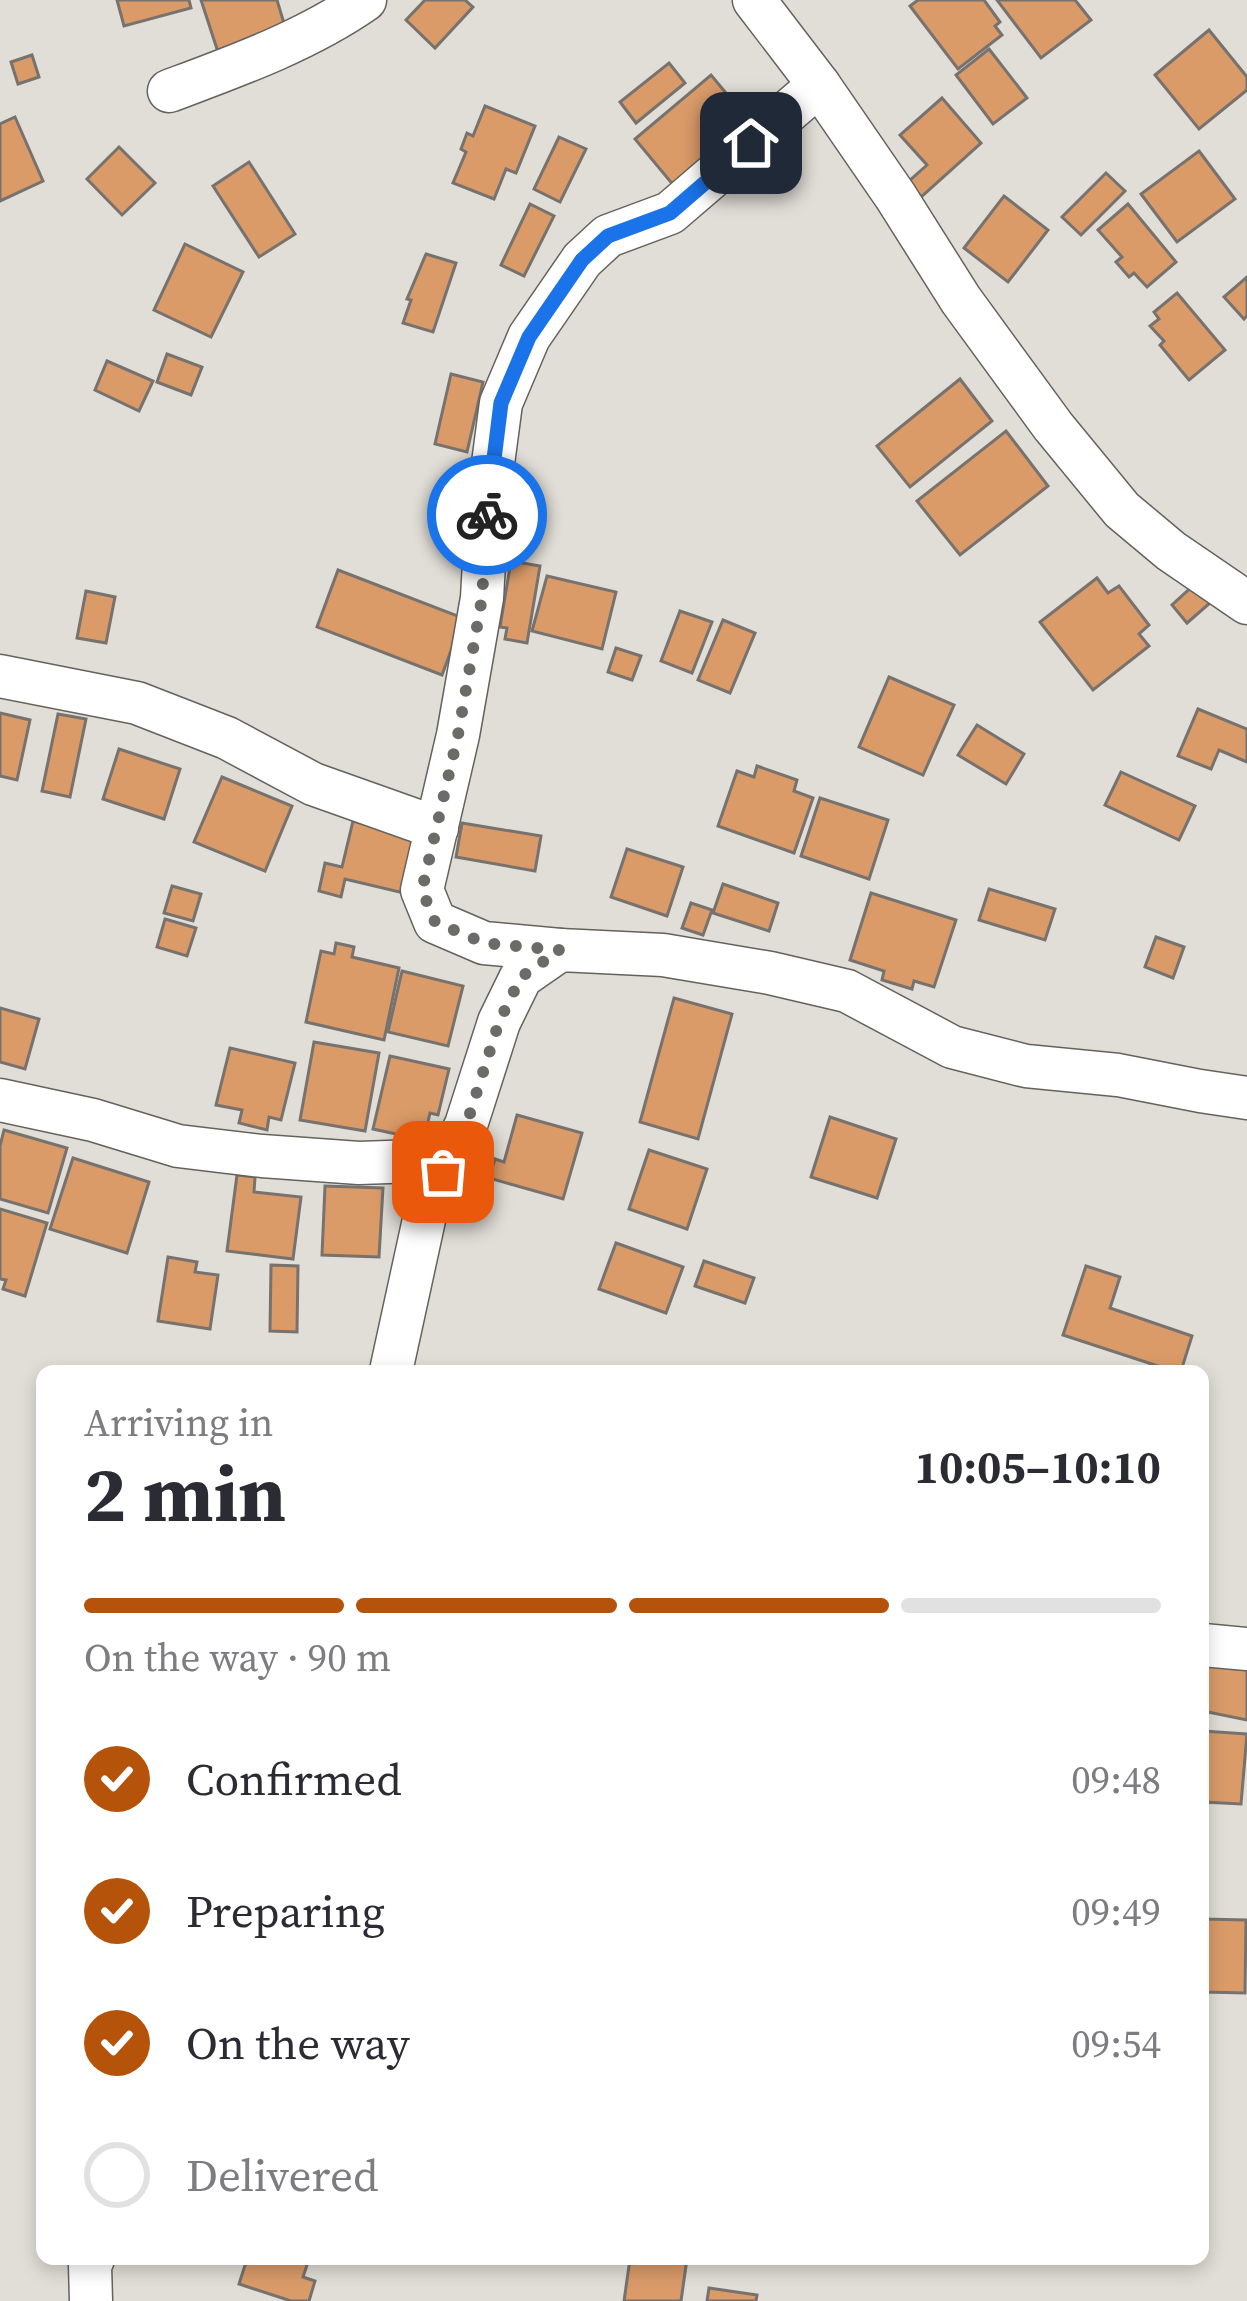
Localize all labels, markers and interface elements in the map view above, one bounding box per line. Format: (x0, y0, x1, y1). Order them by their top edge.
pin (700, 92, 802, 194)
icon: home (718, 110, 784, 176)
courier (427, 455, 547, 575)
icon: bike (454, 482, 520, 548)
pin (392, 1121, 494, 1223)
icon: bag (410, 1139, 476, 1205)
text: Arriving in (84, 1396, 273, 1449)
text: 10:05–10:10 (915, 1436, 1161, 1498)
text: 2 min (84, 1440, 286, 1547)
text: On the way · 90 m (84, 1631, 391, 1684)
icon: check (84, 1746, 150, 1812)
text: Confirmed (186, 1748, 402, 1810)
text: 09:48 (1071, 1753, 1161, 1806)
icon: check (84, 1878, 150, 1944)
text: Preparing (186, 1880, 385, 1942)
text: 09:49 (1071, 1885, 1161, 1938)
icon: check (84, 2010, 150, 2076)
text: On the way (186, 2012, 410, 2074)
text: 09:54 (1071, 2017, 1161, 2070)
text: Delivered (186, 2144, 378, 2206)

